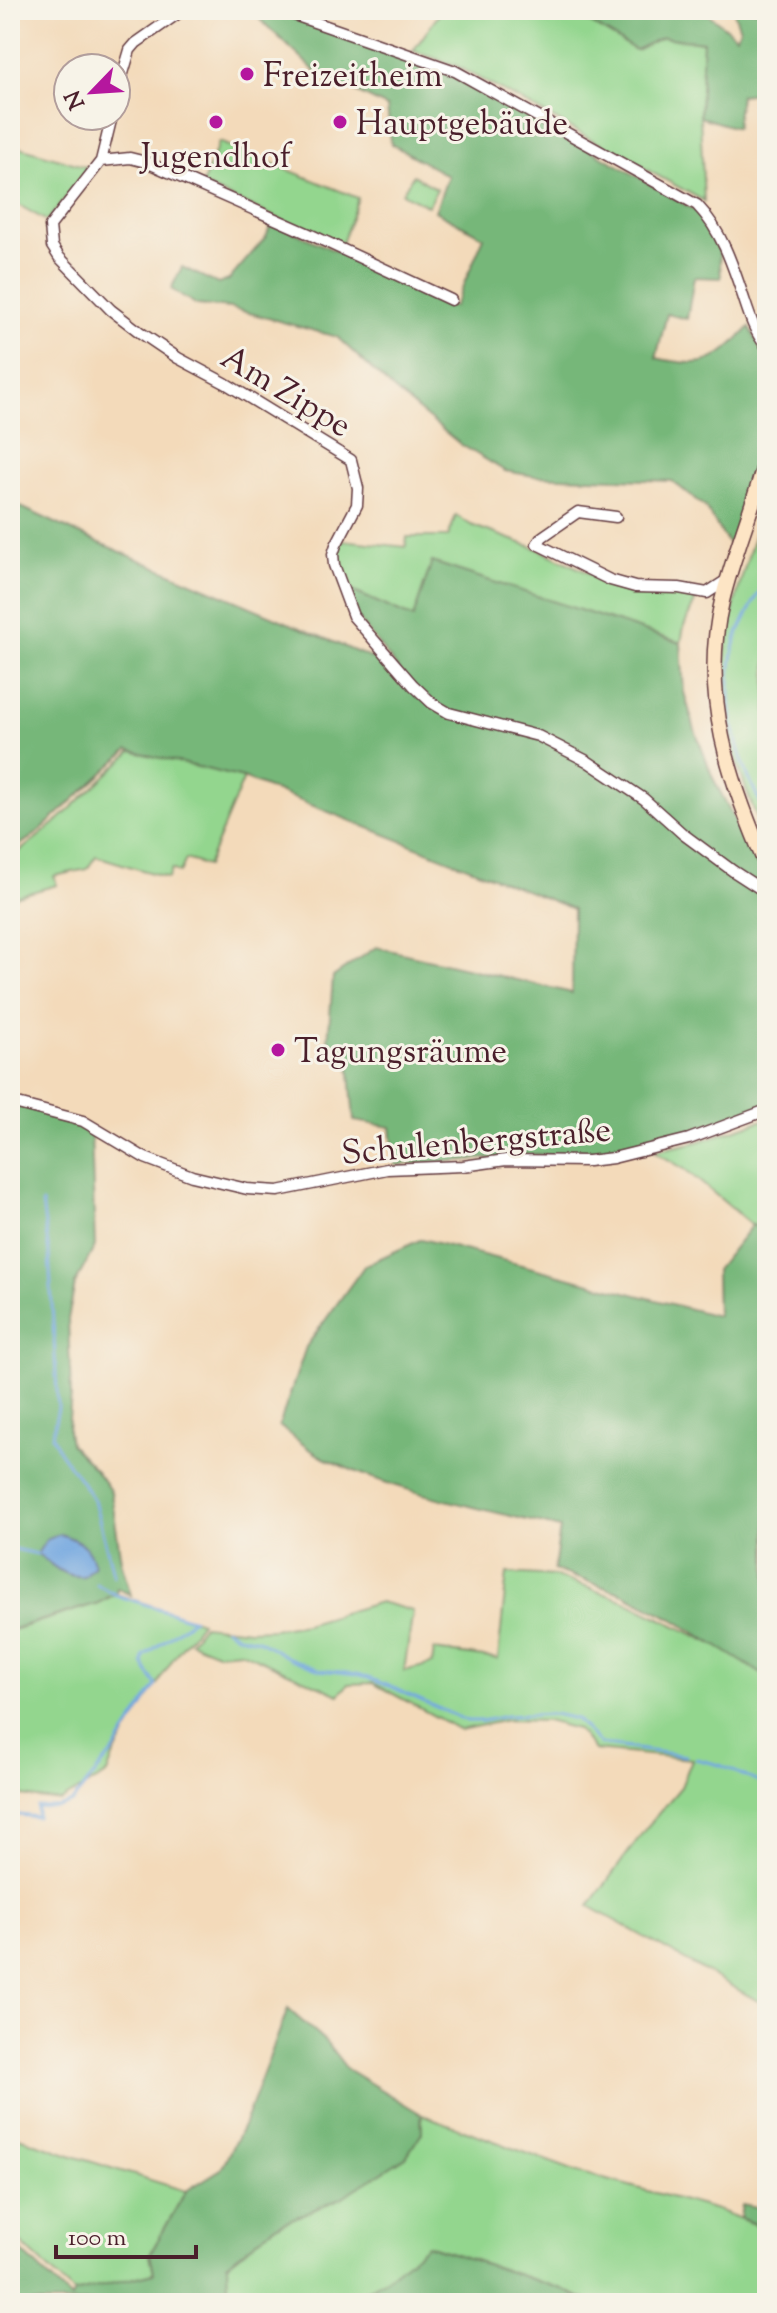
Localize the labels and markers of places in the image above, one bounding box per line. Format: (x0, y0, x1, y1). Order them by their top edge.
place label: Freizeitheim (263, 53, 443, 102)
marker: Freizeitheim (238, 65, 256, 83)
place label: Hauptgebäude (356, 101, 568, 150)
marker: Jugendhof (207, 113, 225, 131)
marker: Hauptgebäude (331, 113, 349, 131)
place label: Jugendhof (139, 134, 293, 183)
place label: Tagungsräume (294, 1029, 507, 1078)
marker: Tagungsräume (269, 1041, 287, 1059)

